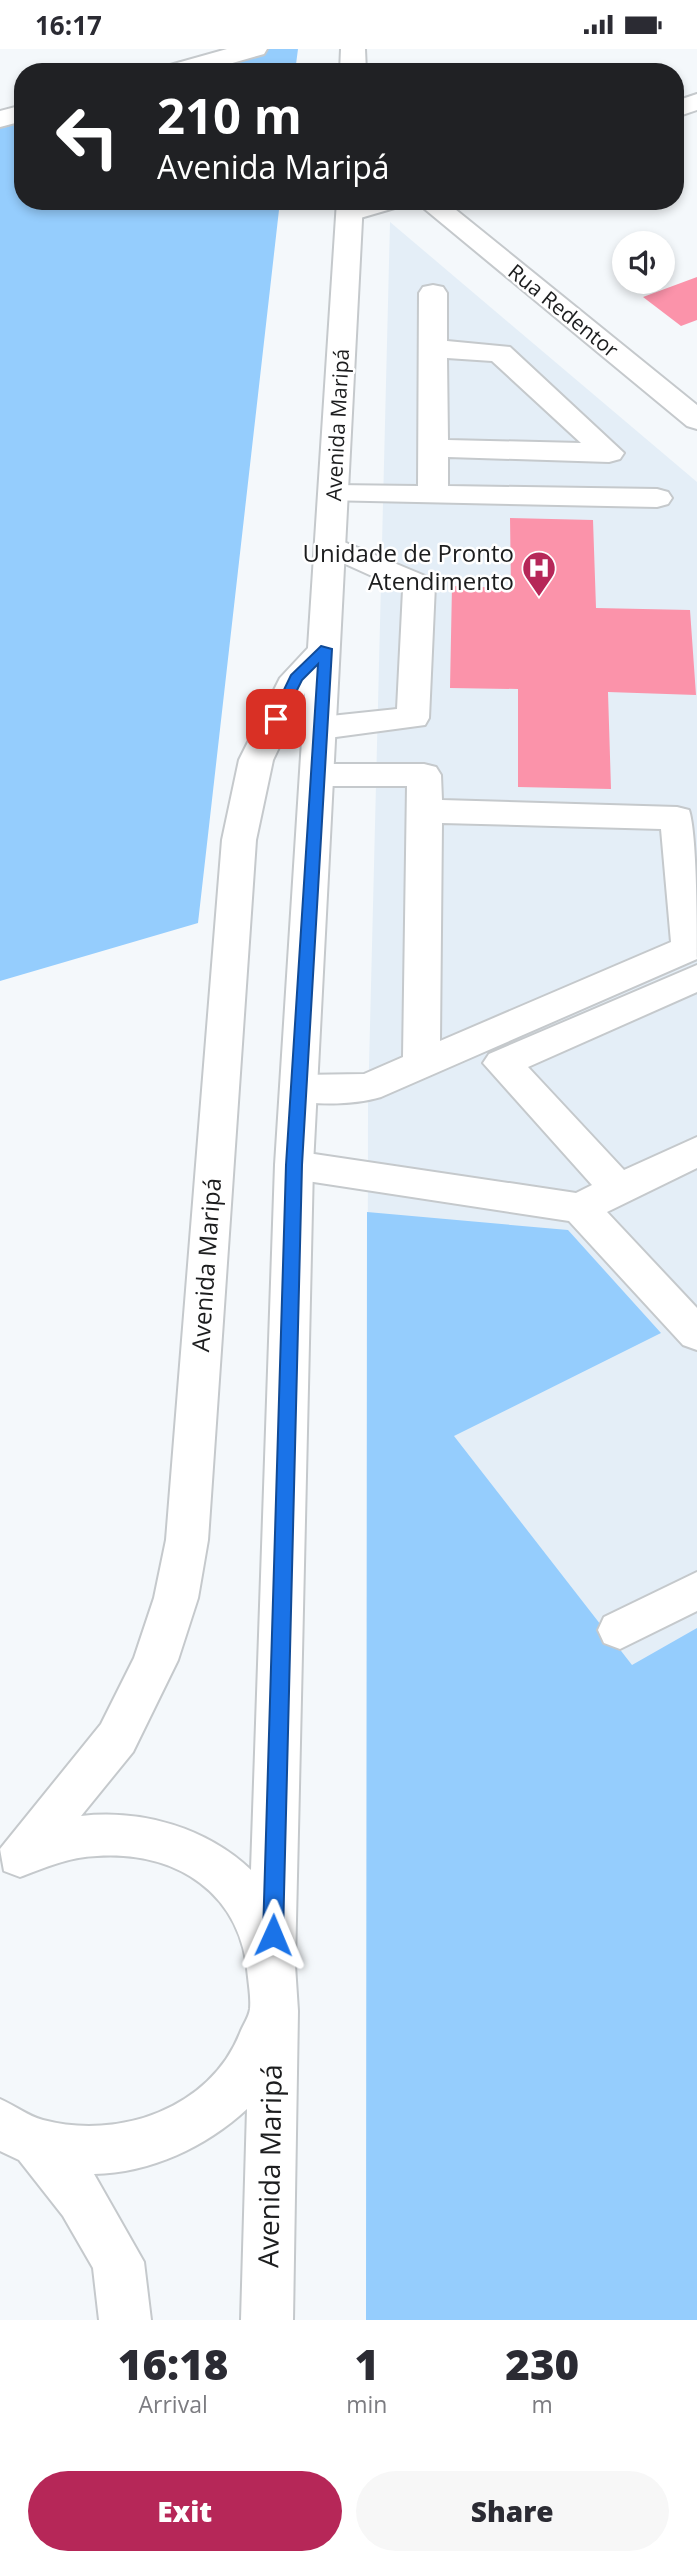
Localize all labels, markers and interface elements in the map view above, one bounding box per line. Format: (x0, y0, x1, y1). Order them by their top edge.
text: 16:17 (35, 7, 102, 43)
text: 210 m (157, 82, 302, 148)
icon: left (42, 91, 133, 182)
text: Avenida Maripá (157, 145, 390, 188)
map controls (612, 231, 675, 294)
button: sound (612, 231, 675, 294)
street label: Rua Redentor (503, 257, 625, 364)
street label: Avenida Maripá (319, 348, 355, 502)
place label: Unidade de Pronto Atendimento (303, 536, 514, 597)
hospital icon: Unidade de Pronto Atendimento (520, 549, 558, 598)
pin (246, 689, 306, 749)
icon: arrive (257, 700, 295, 738)
street label: Avenida Maripá (183, 1177, 228, 1353)
position arrow (236, 1898, 310, 1972)
street label: Avenida Maripá (248, 2064, 290, 2268)
text: 16:18 (118, 2335, 228, 2392)
text: 1 (355, 2335, 379, 2392)
text: 230 (505, 2335, 579, 2392)
text: Arrival (139, 2388, 208, 2420)
text: min (346, 2388, 387, 2420)
text: m (532, 2388, 553, 2420)
button: Exit (28, 2471, 342, 2551)
button: Share (356, 2471, 669, 2551)

